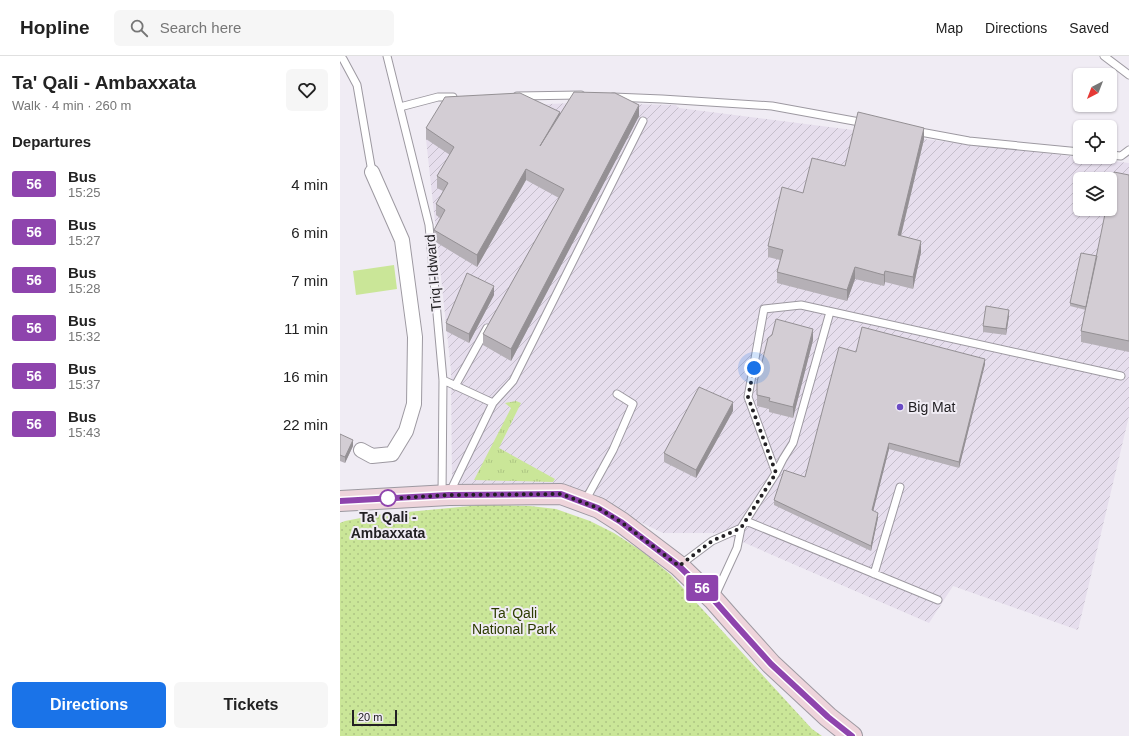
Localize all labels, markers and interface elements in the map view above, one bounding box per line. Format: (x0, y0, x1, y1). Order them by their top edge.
search box (114, 10, 394, 46)
text: Hopline (20, 17, 90, 38)
icon: search (128, 17, 150, 39)
text: Search here (160, 19, 241, 36)
text: Map (936, 20, 963, 36)
text: Directions (985, 20, 1047, 36)
text: Saved (1069, 20, 1109, 36)
north arrow (1073, 68, 1117, 112)
map controls (1073, 68, 1117, 216)
button: heart (286, 69, 328, 111)
text: Ta' Qali - Ambaxxata (12, 72, 196, 93)
text: Walk · 4 min · 260 m (12, 98, 131, 113)
button: locate (1073, 120, 1117, 164)
text: Departures (12, 133, 91, 150)
text: Bus (68, 168, 96, 185)
button: layers (1073, 172, 1117, 216)
text: 56 (26, 176, 42, 192)
text: 4 min (291, 176, 328, 193)
text: 15:25 (68, 185, 101, 200)
text: Bus (68, 216, 96, 233)
text: 56 (26, 224, 42, 240)
text: 6 min (291, 224, 328, 241)
text: 15:27 (68, 233, 101, 248)
street label: Triq l-Idward (422, 234, 444, 312)
text: Bus (68, 264, 96, 281)
text: 56 (26, 272, 42, 288)
text: 7 min (291, 272, 328, 289)
text: 15:28 (68, 281, 101, 296)
text: Bus (68, 312, 96, 329)
text: 56 (26, 320, 42, 336)
text: 11 min (284, 320, 328, 337)
text: 15:32 (68, 329, 101, 344)
your location (744, 358, 764, 378)
text: Bus (68, 360, 96, 377)
text: 56 (26, 368, 42, 384)
text: 16 min (283, 368, 328, 385)
text: 15:37 (68, 377, 101, 392)
place label: Big Mat (908, 399, 956, 415)
marker: Big Mat (895, 402, 905, 412)
text: Bus (68, 408, 96, 425)
text: 56 (26, 416, 42, 432)
text: 22 min (283, 416, 328, 433)
text: 15:43 (68, 425, 101, 440)
marker: Ta' Qali - Ambaxxata (379, 489, 397, 507)
place label: Ta' Qali - Ambaxxata (351, 509, 426, 541)
line badge: 56 (684, 575, 720, 601)
text: 56 (694, 580, 710, 596)
park label: Ta' Qali National Park (472, 605, 557, 637)
button: Directions (12, 682, 166, 728)
button: Tickets (174, 682, 328, 728)
scale bar (352, 708, 397, 727)
text: 20 m (358, 711, 382, 723)

